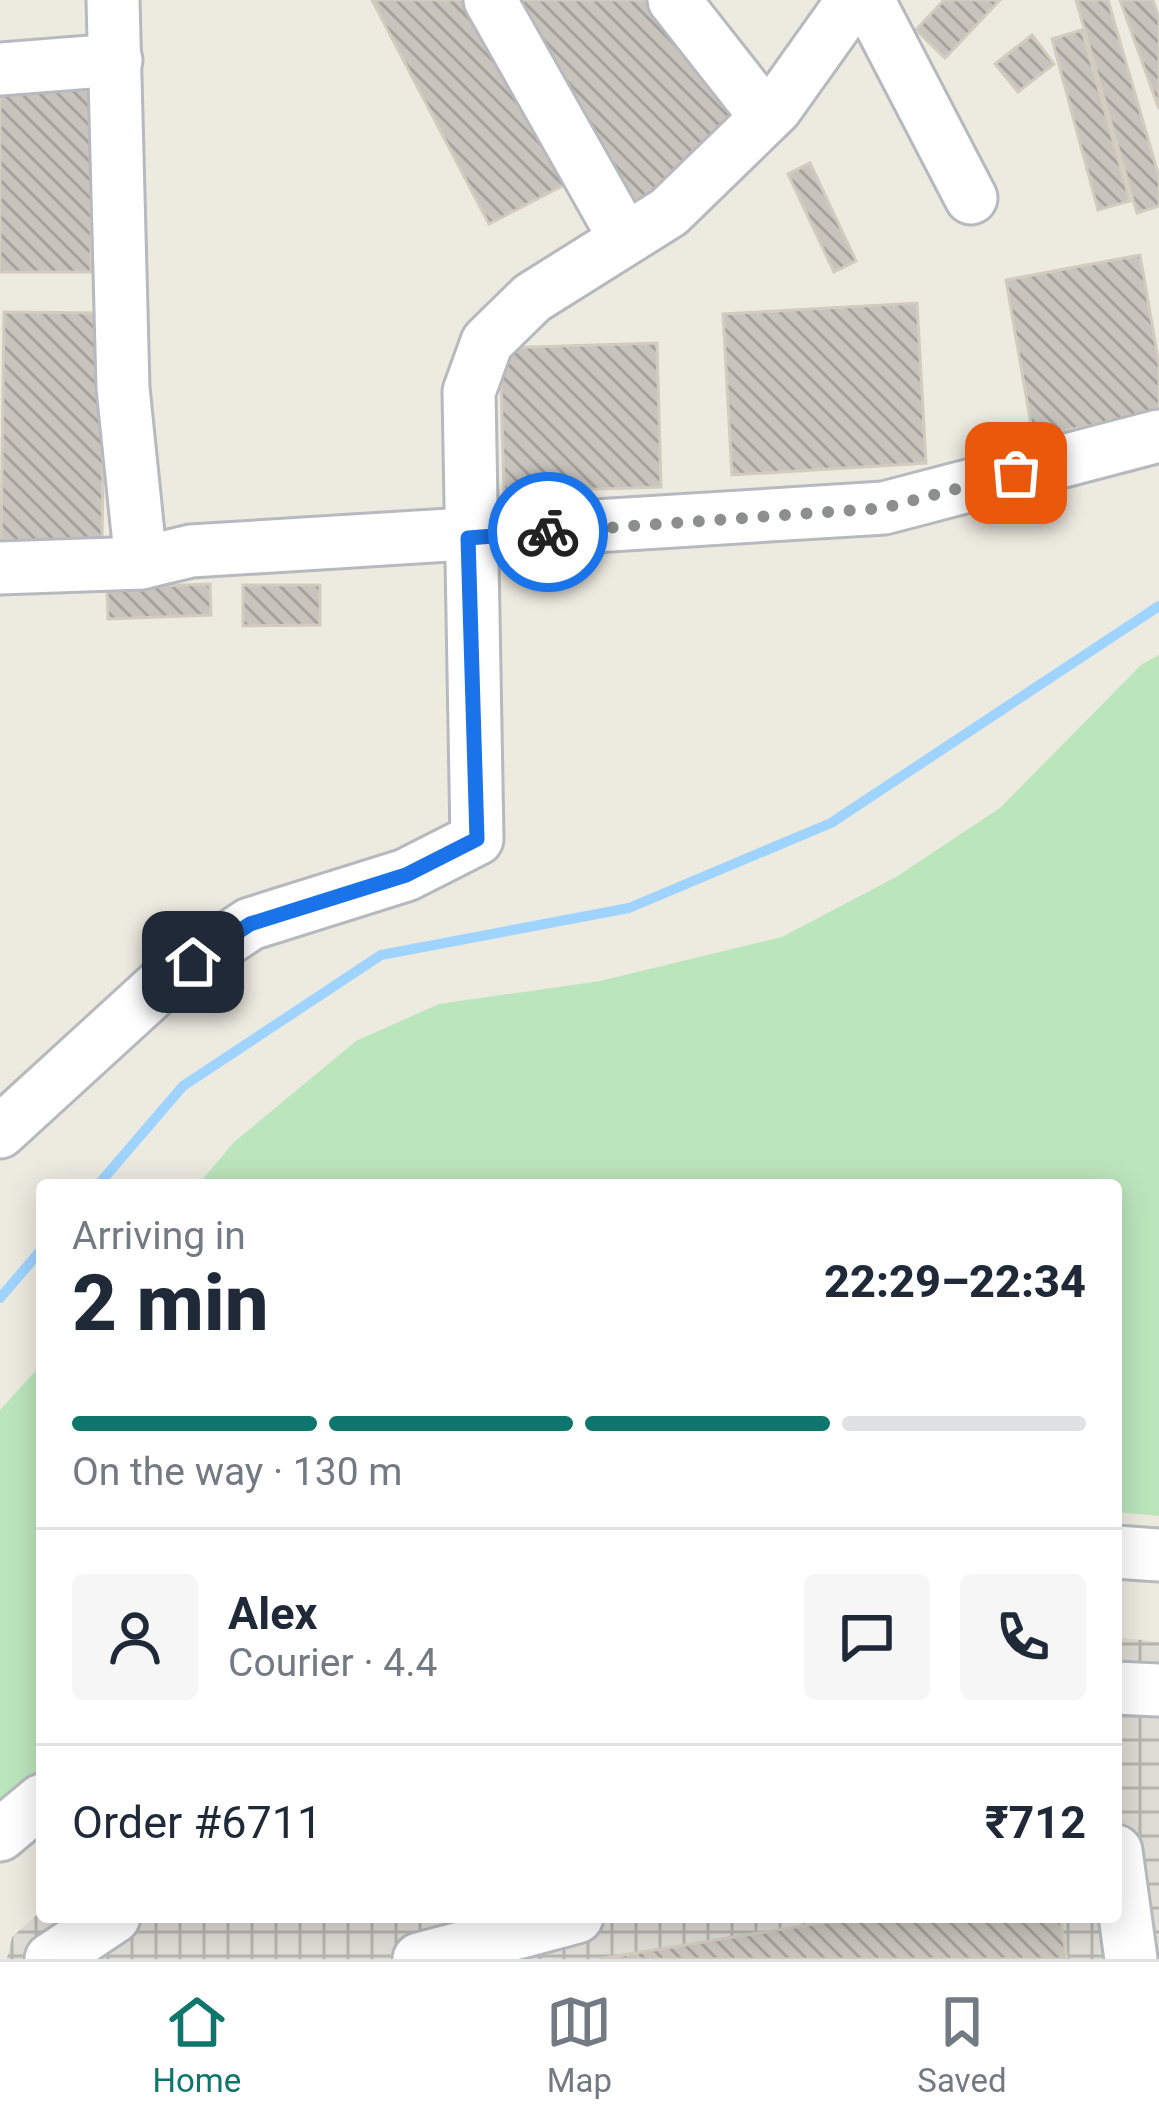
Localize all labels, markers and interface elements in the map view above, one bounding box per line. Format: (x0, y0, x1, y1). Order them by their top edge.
pin (965, 422, 1067, 524)
icon: bag (983, 440, 1049, 506)
courier (488, 472, 608, 592)
icon: bike (515, 499, 581, 565)
pin (142, 911, 244, 1013)
icon: home (160, 929, 226, 995)
text: Arriving in (72, 1213, 246, 1259)
text: 22:29–22:34 (824, 1255, 1086, 1308)
text: 2 min (72, 1258, 269, 1349)
text: On the way · 130 m (72, 1449, 403, 1495)
button: person (72, 1574, 198, 1700)
button: chat (804, 1574, 930, 1700)
button: phone (960, 1574, 1086, 1700)
text: Alex (228, 1587, 317, 1640)
text: Courier · 4.4 (228, 1640, 437, 1686)
text: Order #6711 (72, 1796, 322, 1849)
text: ₹712 (985, 1796, 1086, 1849)
tab: Home (153, 1989, 241, 2100)
tab: Map (546, 1989, 612, 2100)
tab: Saved (917, 1989, 1007, 2100)

